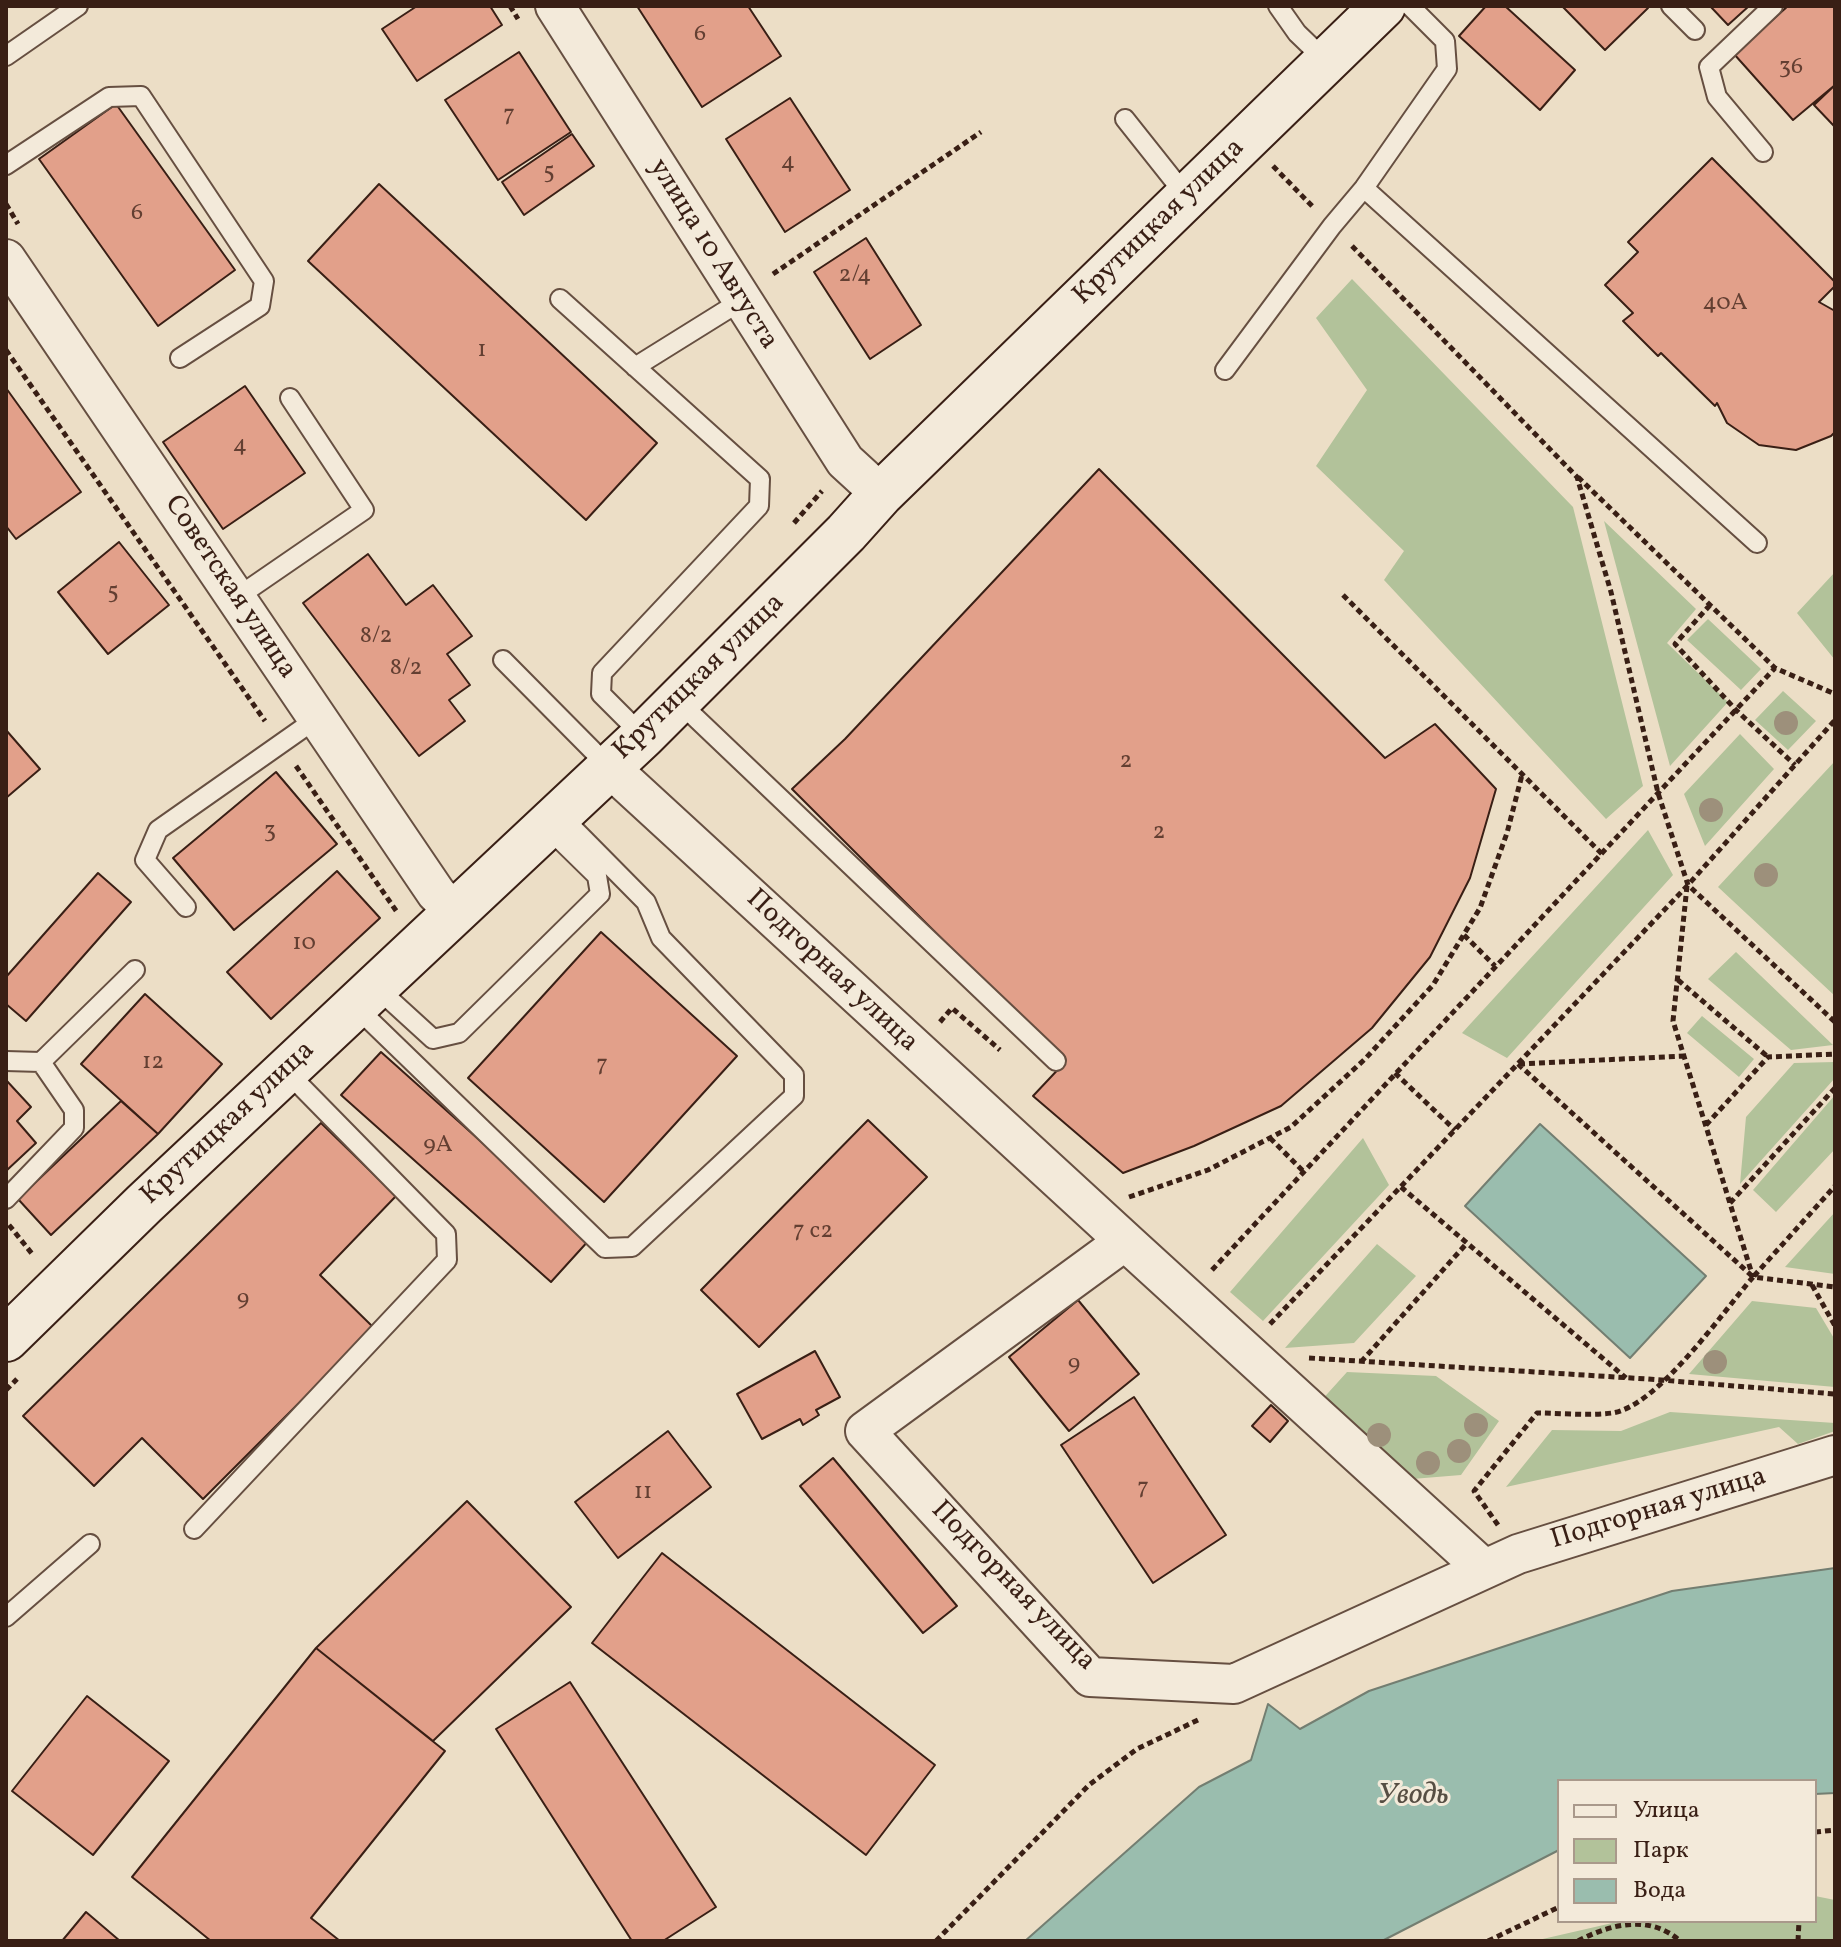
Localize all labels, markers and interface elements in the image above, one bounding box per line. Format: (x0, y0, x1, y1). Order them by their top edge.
house number: 6 (694, 22, 706, 50)
house number: 36 (1779, 55, 1803, 83)
house number: 7 (503, 103, 515, 131)
street label: Крутицкая улица (1067, 133, 1253, 313)
house number: 4 (781, 150, 795, 178)
street label: улица 10 Августа (640, 153, 784, 357)
house number: 5 (543, 160, 555, 188)
house number: 6 (131, 201, 143, 229)
house number: 2/4 (839, 263, 871, 291)
house number: 40А (1702, 291, 1748, 319)
house number: 1 (477, 338, 487, 366)
house number: 4 (233, 433, 247, 461)
street label: Советская улица (155, 490, 303, 686)
house number: 5 (107, 580, 119, 608)
street label: Крутицкая улица (607, 588, 793, 768)
house number: 8/2 (360, 624, 392, 652)
house number: 8/2 (390, 656, 422, 684)
house number: 2 (1120, 749, 1132, 777)
house number: 3 (264, 819, 276, 847)
house number: 2 (1153, 820, 1165, 848)
street label: Подгорная улица (738, 883, 924, 1061)
house number: 10 (292, 931, 316, 959)
street label: Крутицкая улица (135, 1035, 323, 1213)
house number: 12 (142, 1050, 164, 1078)
house number: 7 (596, 1053, 608, 1081)
house number: 9А (423, 1133, 453, 1161)
house number: 7 с2 (793, 1219, 833, 1247)
house number: 9 (237, 1287, 249, 1315)
house number: 9 (1068, 1352, 1080, 1380)
street label: Подгорная улица (1547, 1461, 1771, 1559)
house number: 7 (1137, 1476, 1149, 1504)
house number: 11 (634, 1480, 652, 1508)
street label: Подгорная улица (922, 1495, 1102, 1679)
water label: Уводь (1378, 1779, 1448, 1815)
legend (1557, 1779, 1817, 1923)
text: Улица (1633, 1794, 1700, 1828)
text: Парк (1633, 1834, 1689, 1868)
text: Вода (1633, 1874, 1686, 1908)

